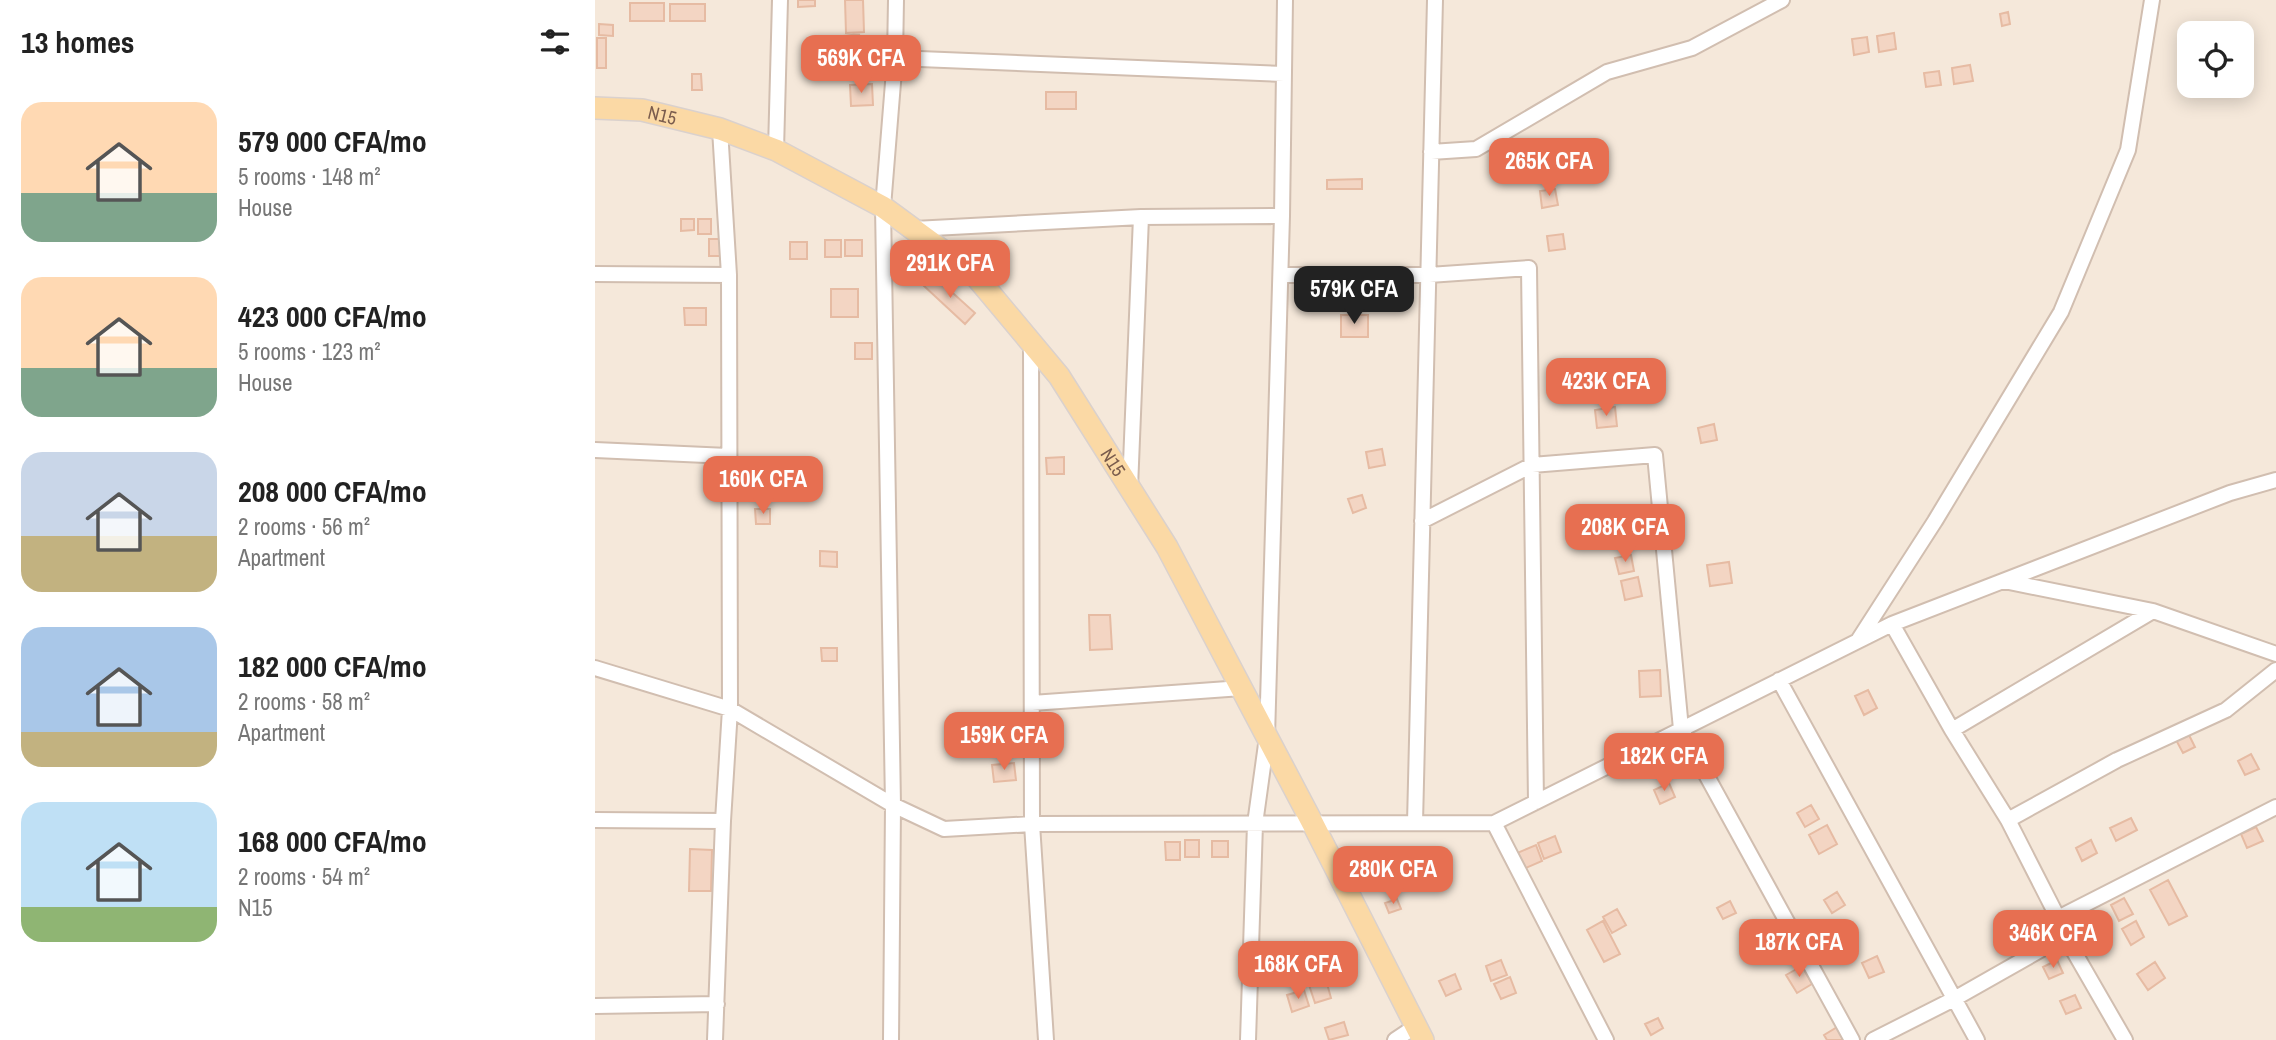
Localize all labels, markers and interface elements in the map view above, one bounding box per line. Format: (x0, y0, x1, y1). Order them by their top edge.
map controls (2177, 21, 2254, 98)
button: locate (2177, 21, 2254, 98)
text: 13 homes (21, 22, 135, 62)
icon: filters (536, 23, 574, 61)
pin: 569K CFA (789, 36, 933, 95)
text: 569K CFA (817, 42, 905, 73)
street label: N15 (645, 99, 680, 131)
text: 579 000 CFA/mo (238, 121, 427, 161)
icon: home (77, 130, 161, 214)
pin: 265K CFA (1477, 138, 1621, 198)
text: 265K CFA (1505, 145, 1593, 176)
text: 5 rooms · 148 m² (238, 161, 381, 192)
text: House (238, 192, 293, 223)
pin: 291K CFA (878, 240, 1022, 300)
text: 291K CFA (906, 247, 994, 278)
pin: 579K CFA (1282, 266, 1426, 326)
text: 579K CFA (1310, 273, 1398, 304)
text: 423 000 CFA/mo (238, 296, 427, 336)
icon: home (77, 305, 161, 389)
text: 5 rooms · 123 m² (238, 336, 381, 367)
pin: 423K CFA (1534, 358, 1678, 418)
text: 423K CFA (1562, 365, 1650, 396)
text: House (238, 367, 293, 398)
street label: N15 (1095, 443, 1132, 481)
pin: 160K CFA (691, 456, 835, 516)
text: 160K CFA (719, 463, 807, 494)
text: 208 000 CFA/mo (238, 471, 427, 511)
icon: home (77, 480, 161, 564)
pin: 208K CFA (1553, 504, 1697, 564)
text: 2 rooms · 56 m² (238, 511, 370, 542)
text: 208K CFA (1581, 511, 1669, 542)
text: Apartment (238, 542, 325, 573)
text: 182 000 CFA/mo (238, 646, 427, 686)
icon: home (77, 655, 161, 739)
text: 2 rooms · 58 m² (238, 686, 370, 717)
pin: 159K CFA (932, 712, 1076, 772)
text: Apartment (238, 717, 325, 748)
text: 159K CFA (960, 719, 1048, 750)
pin: 182K CFA (1592, 734, 1736, 793)
text: 182K CFA (1620, 740, 1708, 771)
text: 168 000 CFA/mo (238, 821, 427, 861)
icon: home (77, 830, 161, 914)
pin: 280K CFA (1321, 846, 1465, 906)
text: 280K CFA (1349, 853, 1437, 884)
text: 2 rooms · 54 m² (238, 861, 370, 892)
text: N15 (238, 892, 273, 923)
pin: 346K CFA (1981, 911, 2125, 970)
text: 346K CFA (2009, 917, 2097, 948)
pin: 187K CFA (1727, 920, 1871, 979)
text: 187K CFA (1755, 926, 1843, 957)
pin: 168K CFA (1226, 942, 1370, 1001)
text: 168K CFA (1254, 948, 1342, 979)

